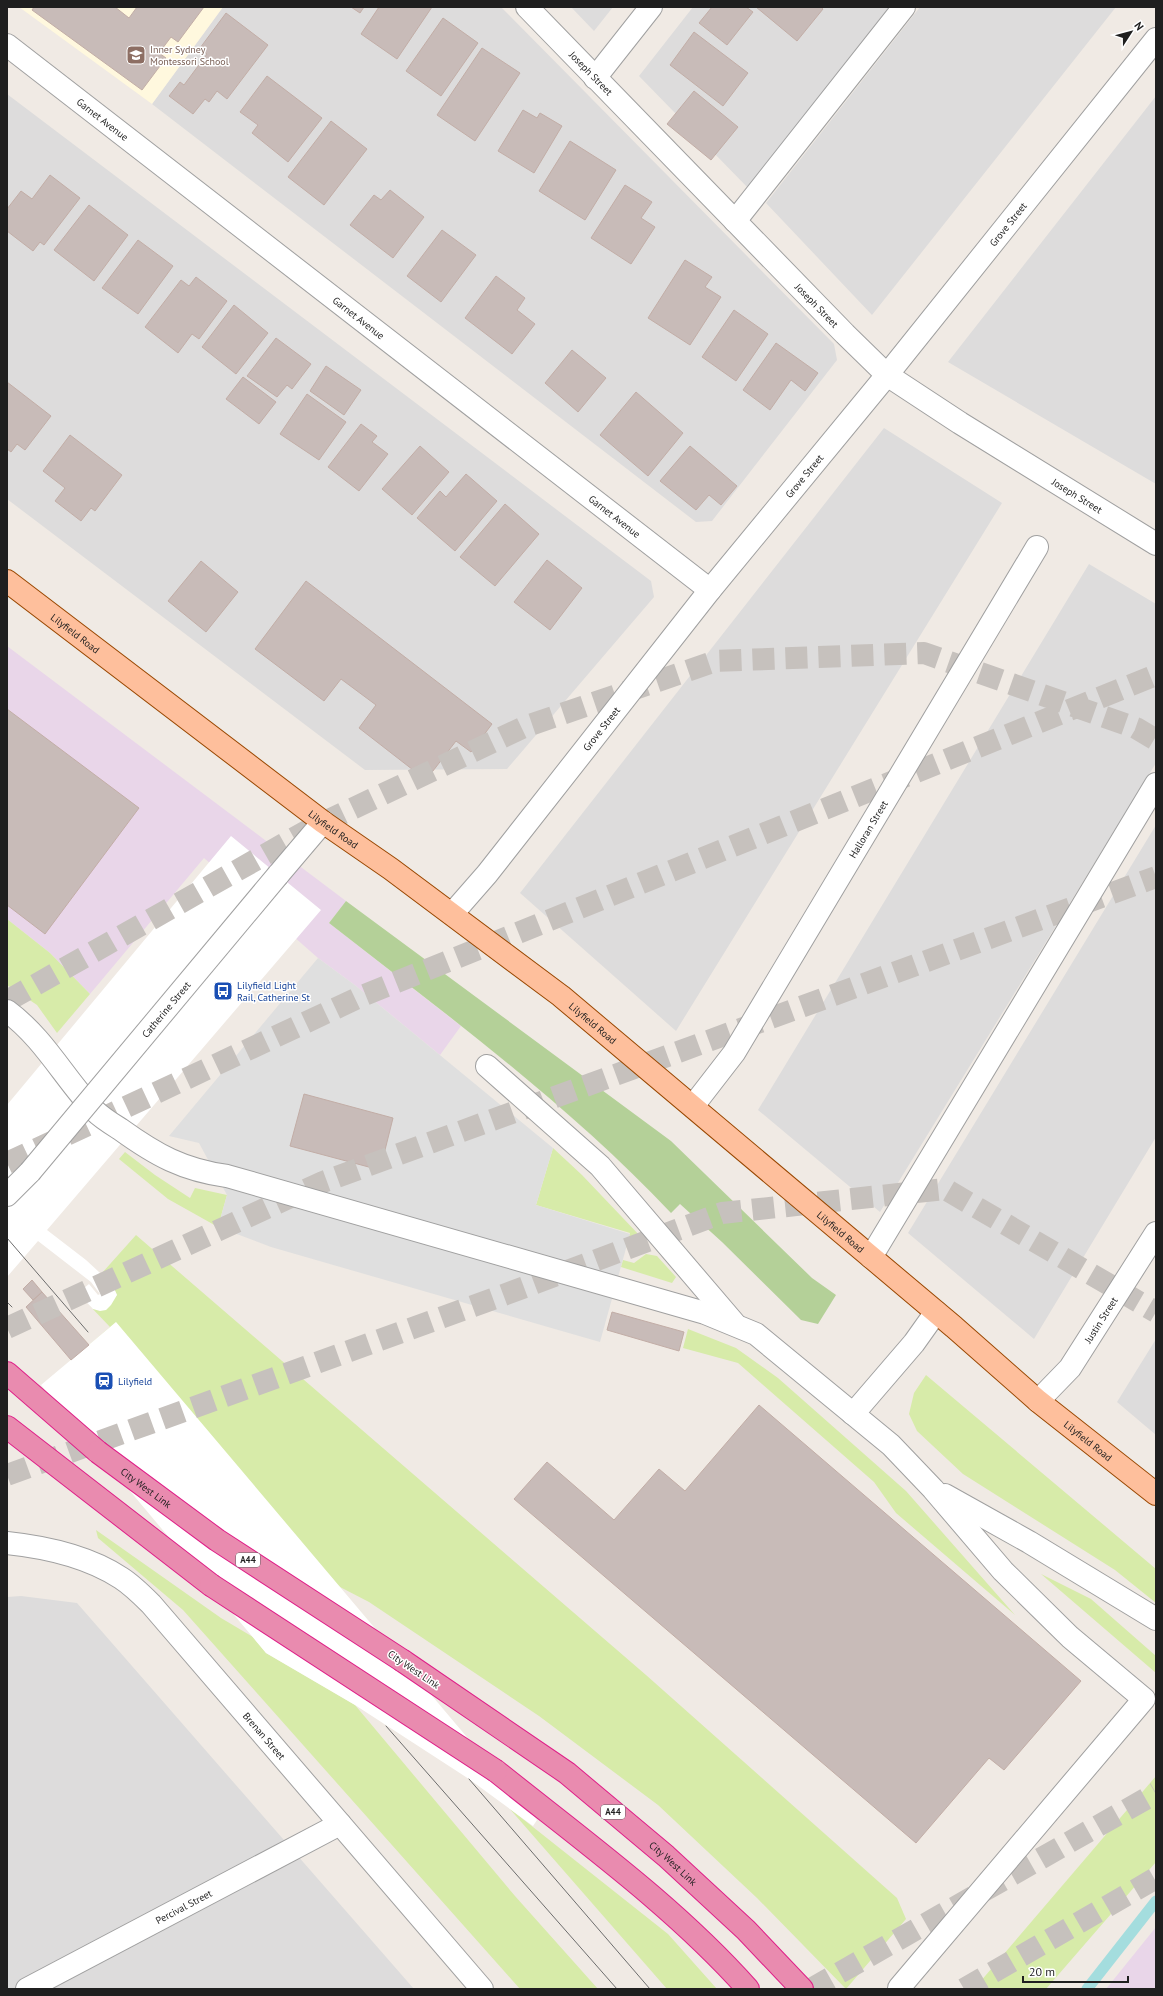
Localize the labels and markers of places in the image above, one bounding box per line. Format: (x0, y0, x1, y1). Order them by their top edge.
place label: Inner Sydney Montessori School (150, 43, 229, 68)
school or university icon: Inner Sydney Montessori School (125, 44, 147, 66)
place label: Lilyfield Light Rail, Catherine St (237, 979, 311, 1004)
bus stop icon: Lilyfield Light Rail, Catherine St (212, 980, 234, 1002)
station icon: Lilyfield (93, 1370, 115, 1392)
place label: Lilyfield (118, 1375, 152, 1388)

